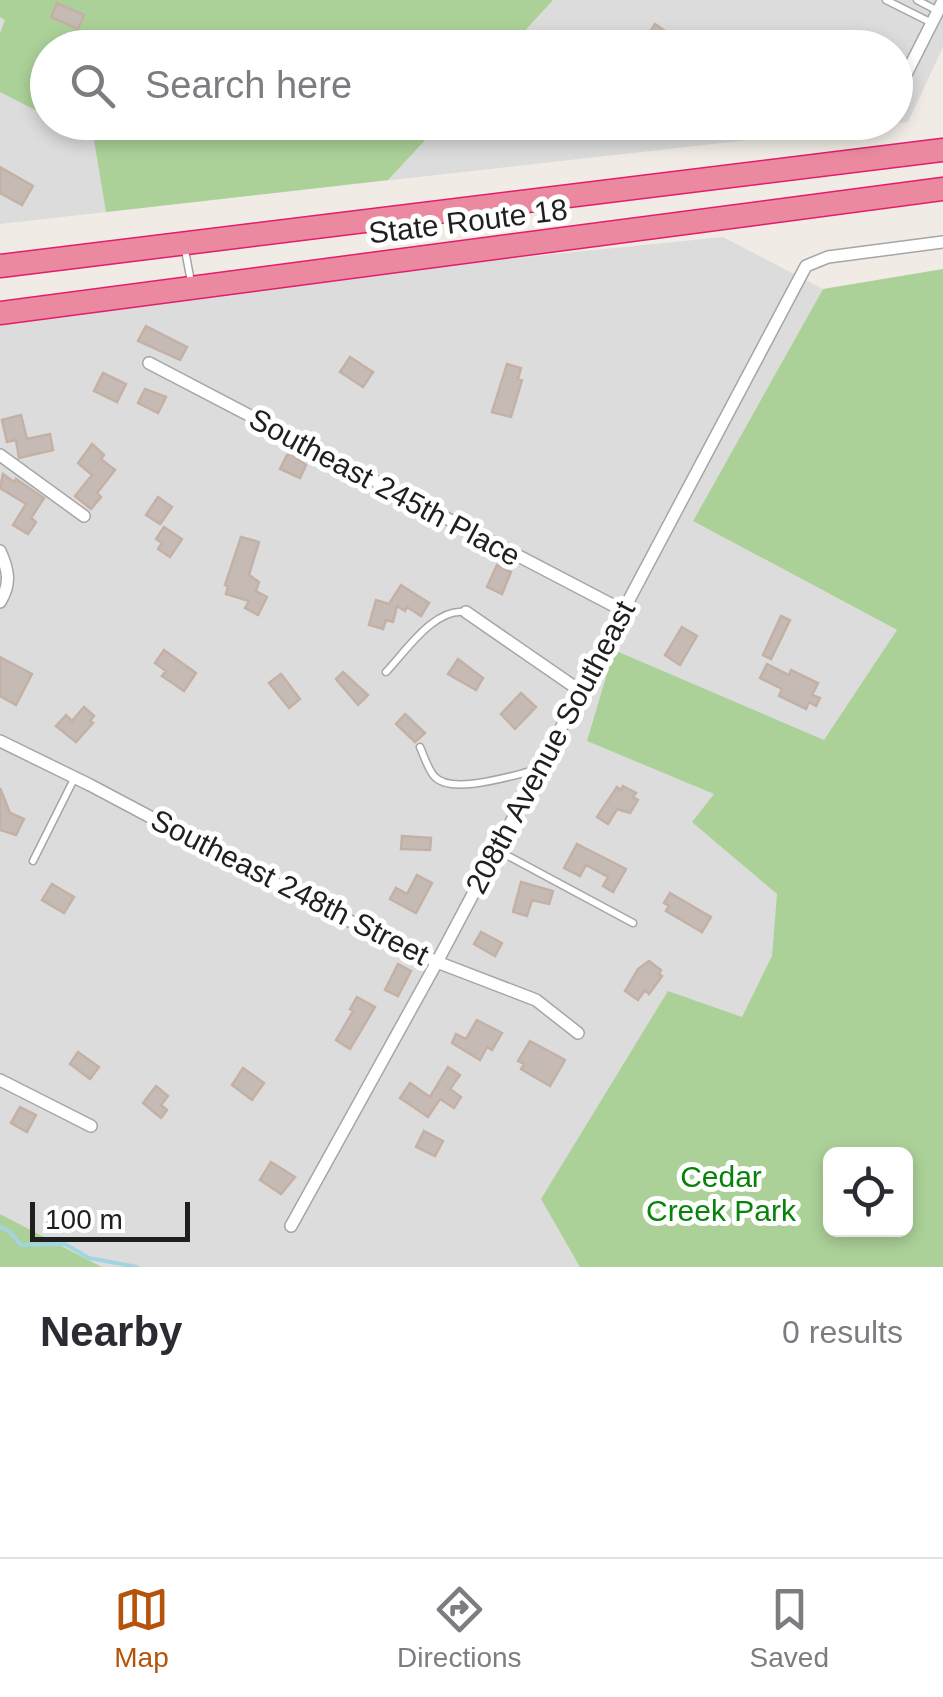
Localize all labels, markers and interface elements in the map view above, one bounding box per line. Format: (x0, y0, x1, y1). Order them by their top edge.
search box (30, 30, 913, 140)
icon: search (65, 58, 120, 113)
text: Search here (145, 64, 352, 106)
street label: State Route 18 (367, 192, 569, 250)
street label: Southeast 245th Place (244, 402, 526, 572)
street label: 208th Avenue Southeast (459, 595, 641, 899)
street label: Southeast 248th Street (146, 803, 435, 972)
map controls (823, 1147, 913, 1237)
button: locate (823, 1147, 913, 1237)
park label: Cedar Creek Park (646, 1160, 797, 1227)
scale bar (30, 1197, 190, 1242)
text: 100 m (45, 1204, 123, 1235)
text: Nearby (40, 1308, 182, 1355)
text: 0 results (782, 1314, 903, 1350)
tab: Map (114, 1582, 169, 1674)
tab: Directions (397, 1582, 522, 1674)
tab: Saved (750, 1582, 829, 1674)

